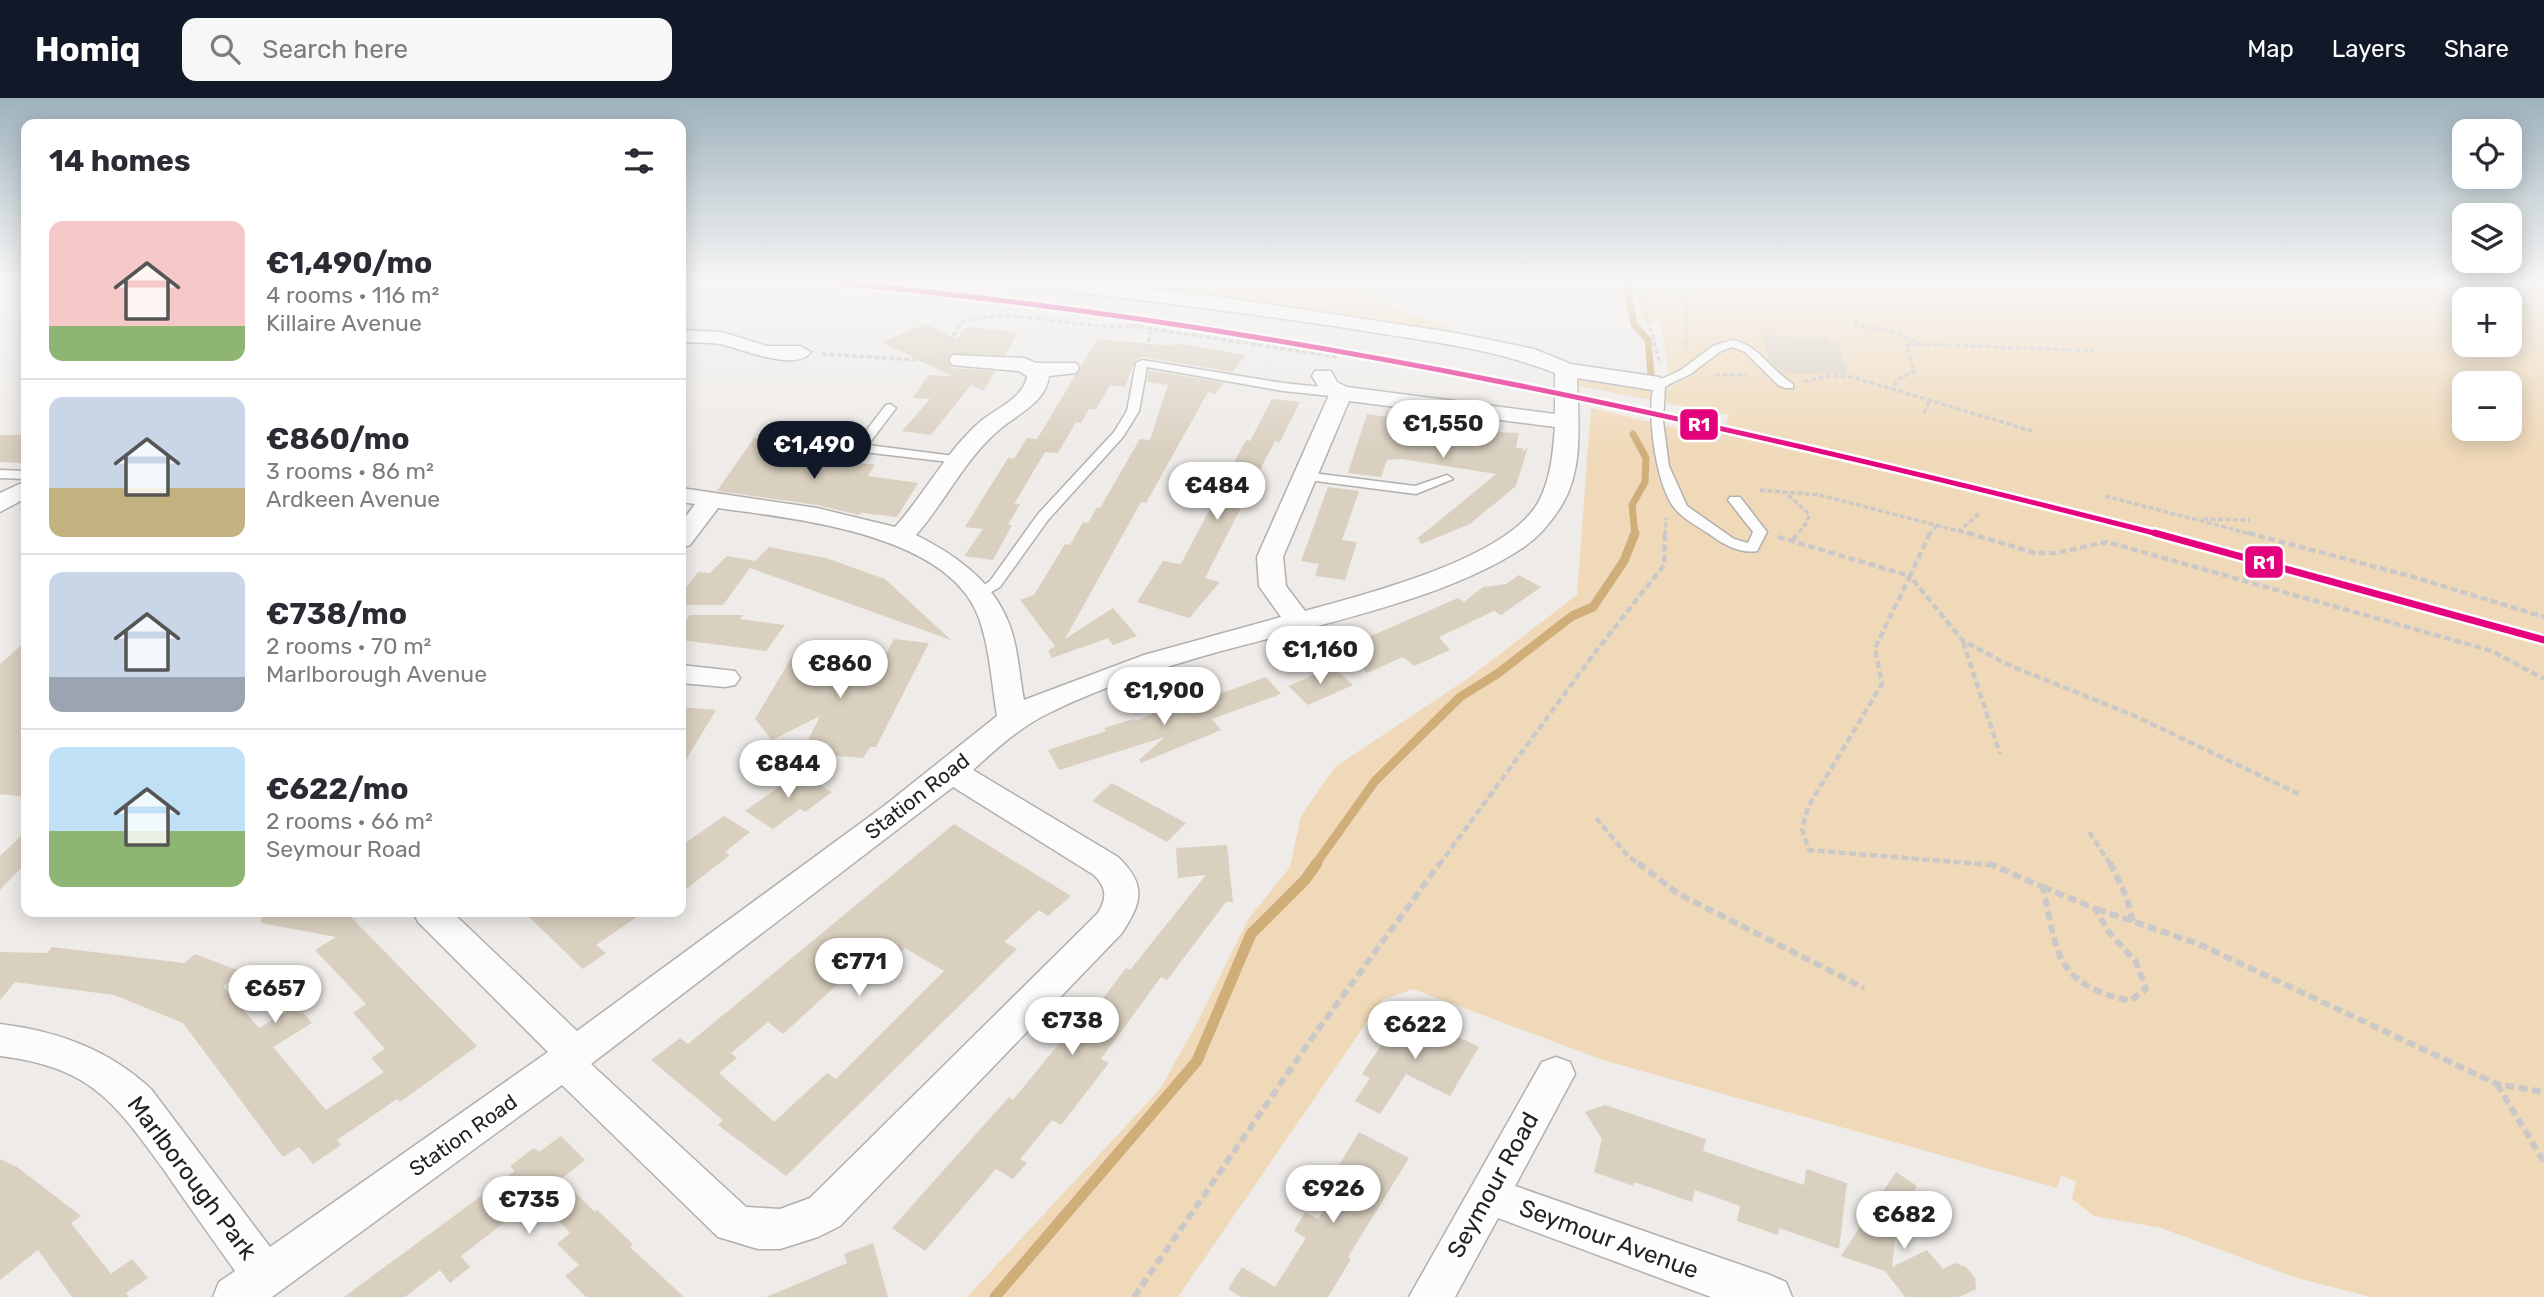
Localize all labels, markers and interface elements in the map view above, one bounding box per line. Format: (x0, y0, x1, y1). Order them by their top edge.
search box (182, 18, 672, 81)
text: Homiq (35, 30, 140, 69)
icon: search (206, 30, 244, 68)
text: Search here (262, 34, 408, 65)
text: Map (2247, 35, 2294, 63)
text: Layers (2332, 35, 2406, 63)
text: Share (2444, 35, 2509, 63)
map controls (2452, 119, 2522, 441)
button: locate (2452, 119, 2522, 189)
icon: filters (620, 142, 658, 180)
text: 14 homes (49, 143, 191, 179)
button: layers (2452, 203, 2522, 273)
text: €1,490/mo (266, 245, 432, 281)
icon: home (105, 249, 189, 333)
text: 4 rooms · 116 m² (266, 281, 439, 309)
button: + (2452, 287, 2522, 357)
text: Killaire Avenue (266, 309, 422, 337)
button: − (2452, 371, 2522, 441)
pin: €1,550 (1386, 400, 1500, 460)
line badge: R1 (1679, 408, 1719, 441)
text: €1,550 (1402, 409, 1484, 437)
text: R1 (1688, 413, 1710, 436)
text: €860/mo (266, 421, 410, 457)
pin: €1,490 (757, 422, 871, 481)
icon: home (105, 425, 189, 509)
text: €1,490 (773, 430, 855, 458)
text: 3 rooms · 86 m² (266, 457, 434, 485)
pin: €484 (1176, 462, 1258, 522)
text: €484 (1184, 471, 1250, 499)
text: Ardkeen Avenue (266, 485, 440, 513)
line badge: R1 (2244, 545, 2284, 579)
text: R1 (2253, 551, 2275, 574)
text: €738/mo (266, 596, 407, 632)
icon: home (105, 600, 189, 684)
pin: €1,160 (1263, 626, 1377, 686)
text: 2 rooms · 70 m² (266, 632, 431, 660)
text: €1,160 (1282, 635, 1358, 663)
pin: €860 (799, 640, 881, 700)
text: €860 (808, 649, 872, 677)
text: Marlborough Avenue (266, 660, 487, 688)
pin: €1,900 (1107, 668, 1221, 727)
text: €1,900 (1124, 676, 1204, 704)
pin: €844 (747, 740, 829, 800)
street label: Station Road (860, 747, 974, 845)
text: €844 (755, 749, 821, 777)
text: €622/mo (266, 771, 409, 807)
icon: home (105, 775, 189, 859)
text: 2 rooms · 66 m² (266, 807, 433, 835)
text: Seymour Road (266, 835, 421, 863)
pin: €771 (818, 939, 900, 998)
text: €771 (831, 947, 887, 975)
pin: €657 (234, 965, 316, 1025)
text: €657 (244, 974, 306, 1002)
pin: €738 (1031, 998, 1113, 1057)
pin: €622 (1374, 1002, 1456, 1061)
text: €738 (1041, 1006, 1103, 1034)
text: €622 (1384, 1010, 1446, 1038)
street label: Station Road (404, 1089, 522, 1181)
street label: Marlborough Park (121, 1091, 263, 1266)
street label: Seymour Road (1441, 1107, 1545, 1263)
pin: €926 (1292, 1166, 1374, 1225)
text: €926 (1302, 1174, 1364, 1202)
pin: €735 (488, 1176, 570, 1236)
text: €735 (498, 1185, 560, 1213)
pin: €682 (1863, 1192, 1945, 1251)
street label: Seymour Avenue (1516, 1194, 1702, 1284)
text: €682 (1872, 1200, 1936, 1228)

